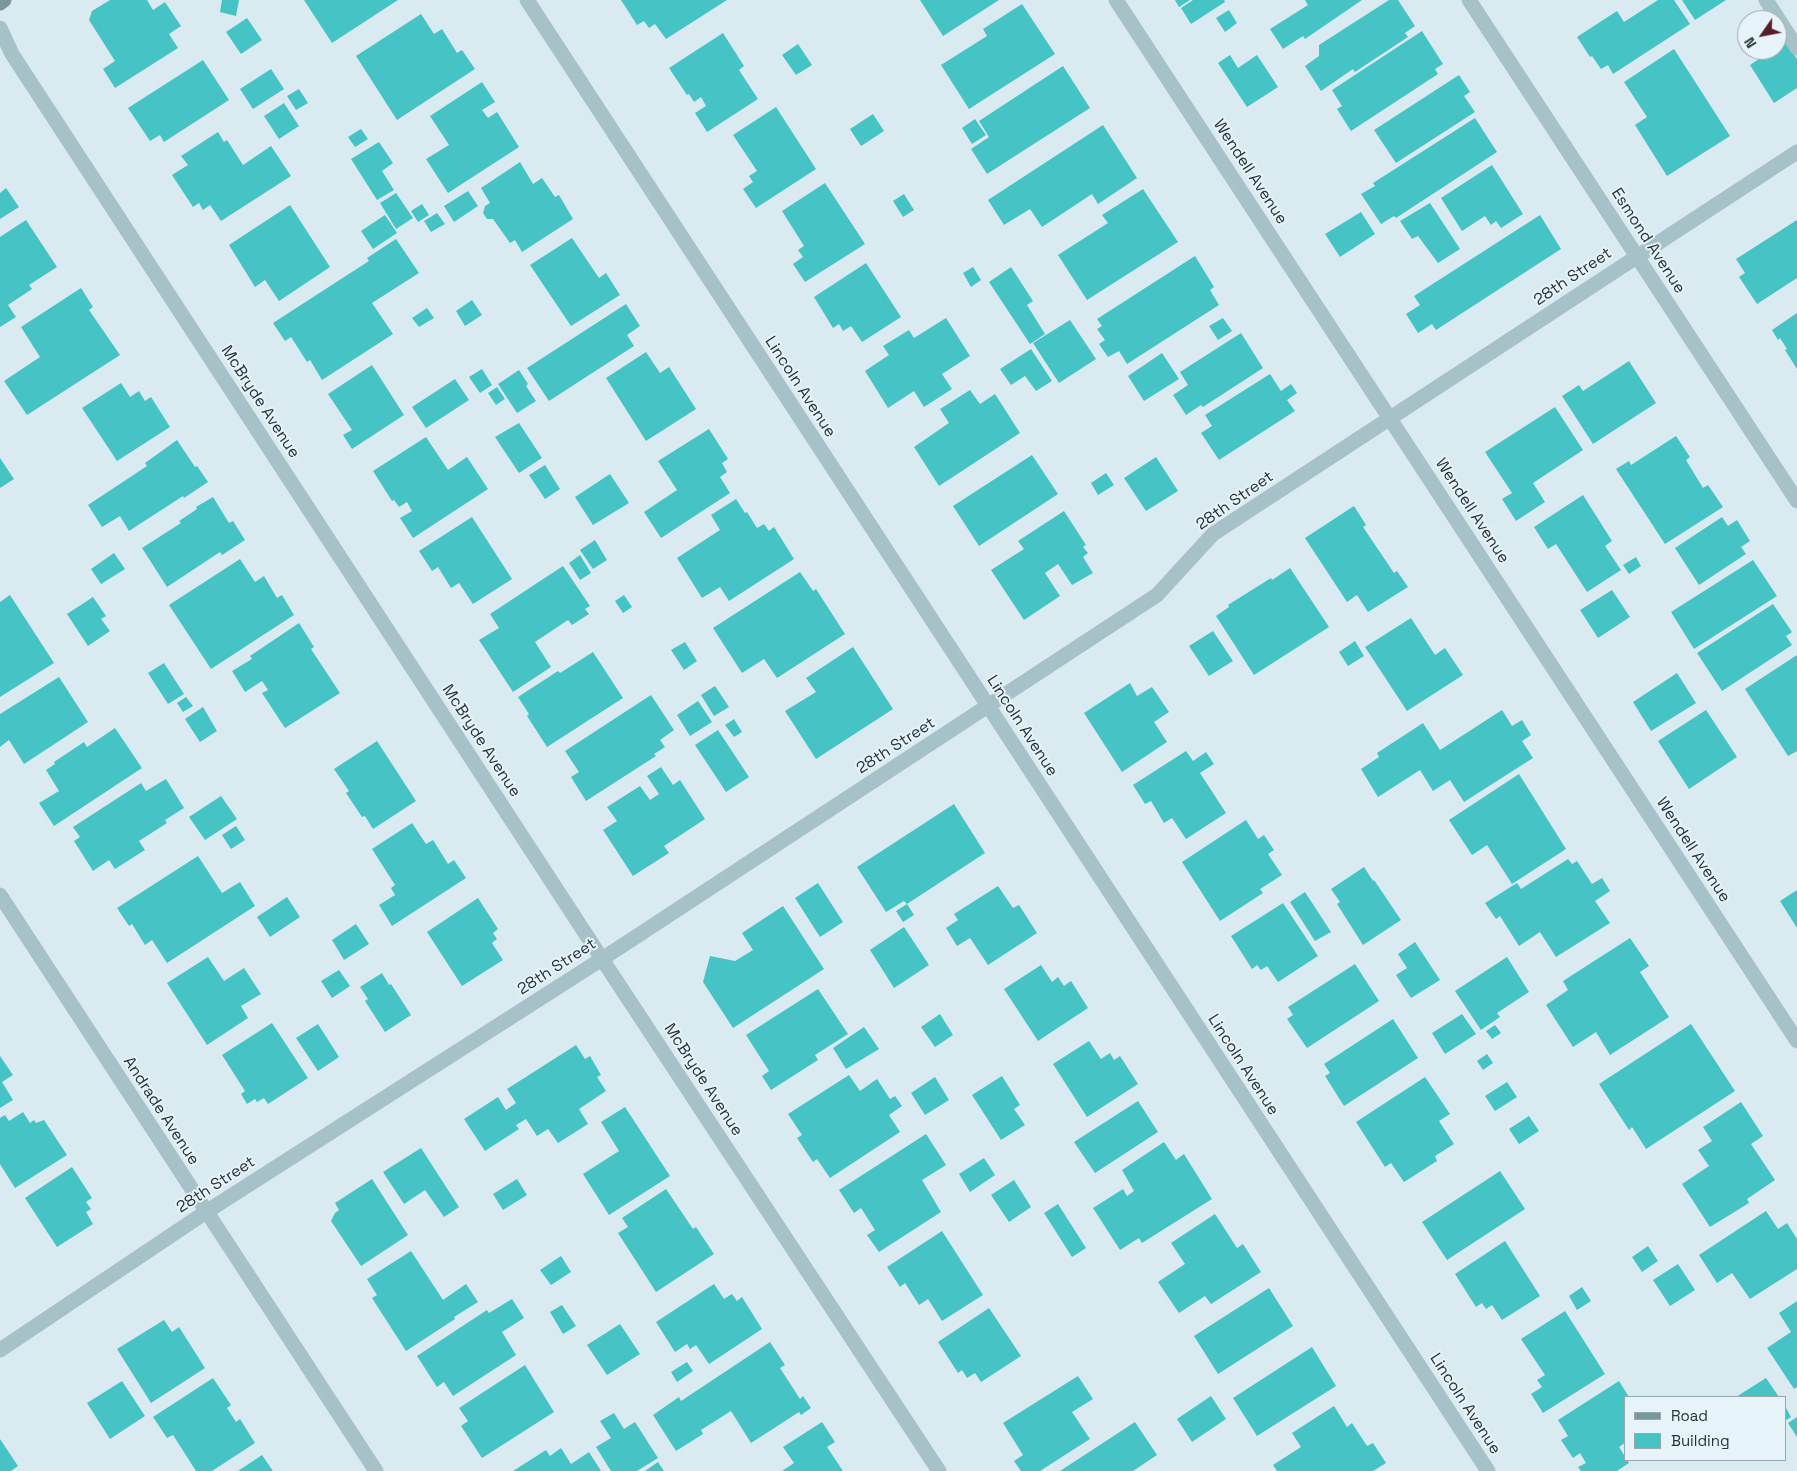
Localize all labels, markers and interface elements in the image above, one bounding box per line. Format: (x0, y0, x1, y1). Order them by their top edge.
north arrow (1737, 10, 1787, 60)
text: N (1740, 34, 1760, 51)
street label: Wendell Avenue (1209, 116, 1291, 228)
street label: Esmond Avenue (1607, 185, 1689, 297)
street label: 28th Street (1530, 244, 1616, 310)
street label: Lincoln Avenue (760, 333, 840, 441)
street label: McBryde Avenue (216, 342, 304, 462)
street label: Wendell Avenue (1431, 455, 1513, 567)
street label: 28th Street (1193, 467, 1277, 535)
street label: Lincoln Avenue (982, 672, 1062, 780)
street label: McBryde Avenue (437, 681, 525, 801)
street label: 28th Street (853, 713, 939, 779)
street label: Wendell Avenue (1652, 794, 1734, 906)
street label: 28th Street (514, 934, 600, 1000)
street label: Lincoln Avenue (1203, 1011, 1283, 1119)
street label: McBryde Avenue (659, 1020, 747, 1140)
street label: Andrade Avenue (119, 1053, 203, 1169)
street label: 28th Street (173, 1152, 259, 1218)
street label: Lincoln Avenue (1425, 1350, 1505, 1458)
legend (1624, 1396, 1787, 1461)
text: Road (1671, 1406, 1708, 1425)
text: Building (1671, 1431, 1730, 1450)

